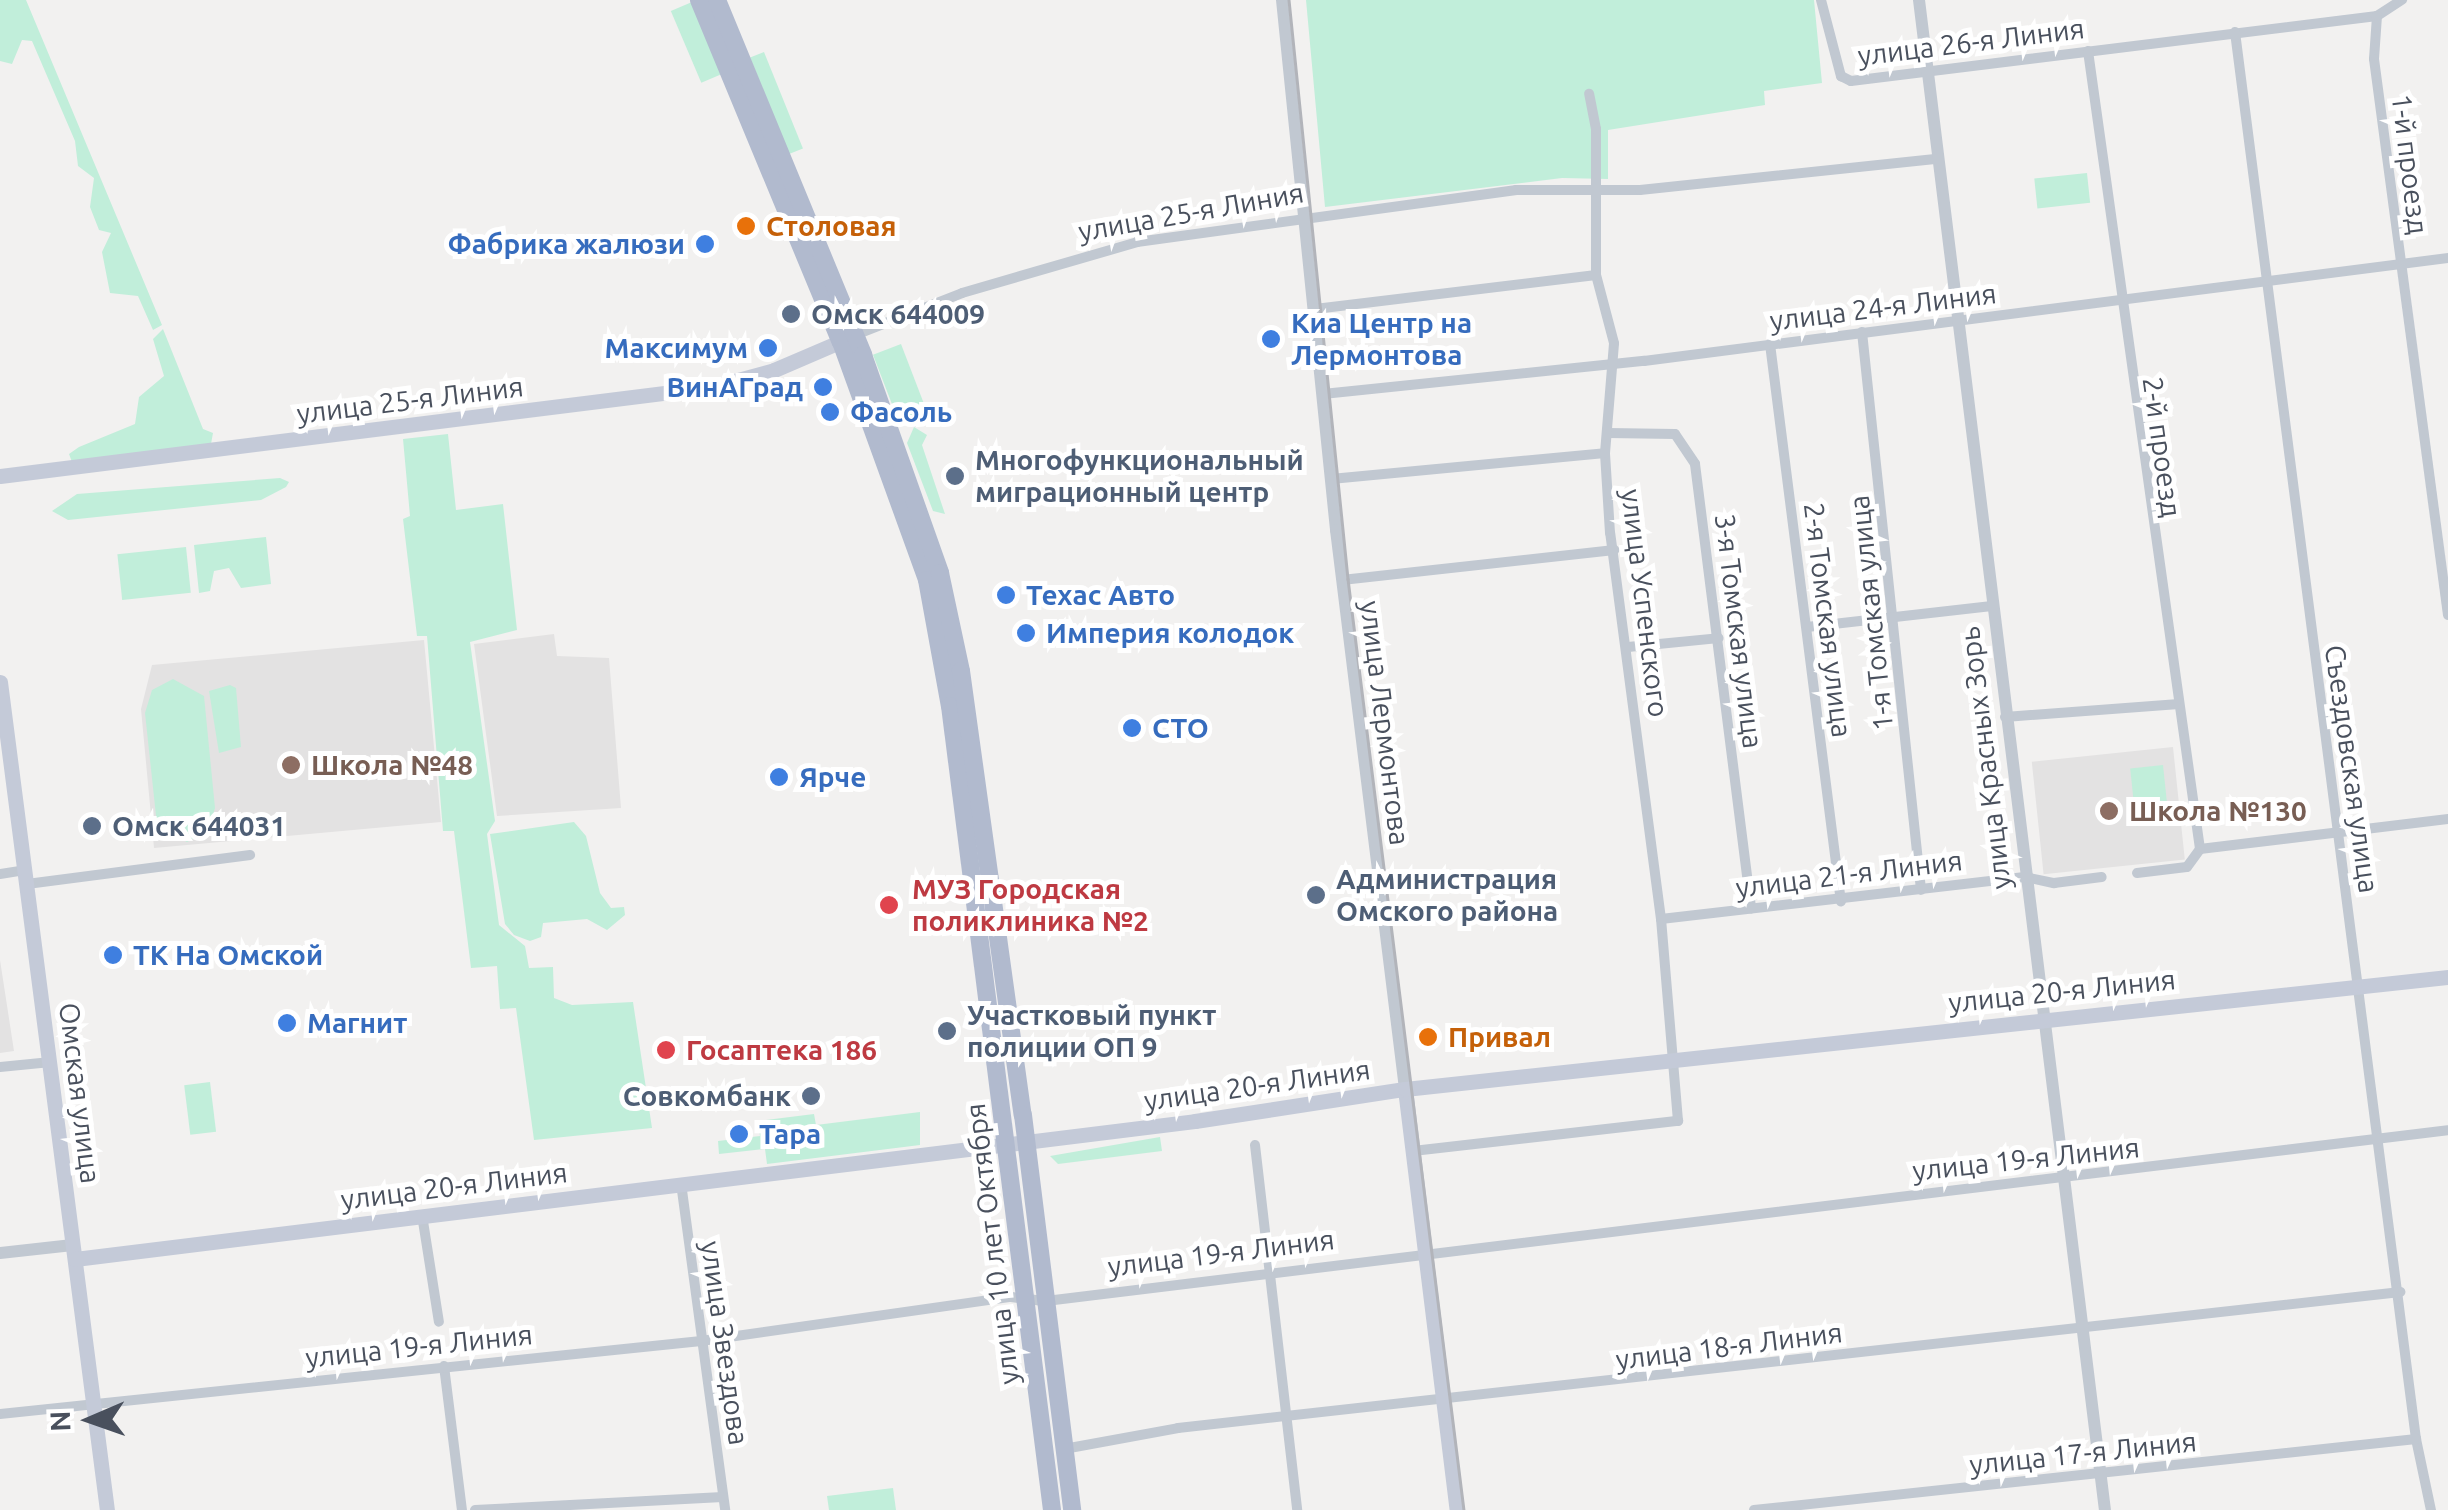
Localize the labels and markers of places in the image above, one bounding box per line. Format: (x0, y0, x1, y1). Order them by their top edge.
place label: Столовая (766, 209, 897, 243)
marker: Столовая (735, 215, 757, 237)
place label: Фабрика жалюзи (447, 227, 685, 261)
marker: Фабрика жалюзи (694, 233, 716, 255)
place label: Омск 644009 (811, 297, 985, 331)
marker: Омск 644009 (780, 303, 802, 325)
place label: Киа Центр на Лермонтова (1291, 306, 1472, 372)
marker: Киа Центр на Лермонтова (1260, 328, 1282, 350)
place label: Максимум (605, 331, 748, 365)
marker: Максимум (757, 337, 779, 359)
place label: ВинАГрад (666, 370, 803, 404)
marker: ВинАГрад (812, 376, 834, 398)
place label: Фасоль (850, 395, 952, 429)
marker: Фасоль (819, 401, 841, 423)
place label: Многофункциональный миграционный центр (975, 443, 1304, 509)
marker: Многофункциональный миграционный центр (944, 465, 966, 487)
place label: Техас Авто (1026, 578, 1175, 612)
marker: Техас Авто (995, 584, 1017, 606)
place label: Империя колодок (1046, 616, 1294, 650)
marker: Империя колодок (1015, 622, 1037, 644)
place label: СТО (1152, 711, 1209, 745)
marker: СТО (1121, 717, 1143, 739)
place label: Школа №48 (311, 748, 473, 782)
marker: Школа №48 (280, 754, 302, 776)
place label: Ярче (799, 760, 866, 794)
marker: Ярче (768, 766, 790, 788)
place label: Школа №130 (2129, 794, 2307, 828)
marker: Школа №130 (2098, 800, 2120, 822)
place label: Омск 644031 (112, 809, 286, 843)
marker: Омск 644031 (81, 815, 103, 837)
place label: Администрация Омского района (1336, 862, 1558, 928)
place label: МУЗ Городская поликлиника №2 (912, 872, 1149, 938)
marker: Администрация Омского района (1305, 884, 1327, 906)
marker: МУЗ Городская поликлиника №2 (876, 892, 902, 918)
place label: ТК На Омской (133, 938, 323, 972)
marker: ТК На Омской (102, 944, 124, 966)
place label: Участковый пункт полиции ОП 9 (967, 998, 1216, 1064)
place label: Магнит (307, 1006, 407, 1040)
marker: Магнит (276, 1012, 298, 1034)
marker: Участковый пункт полиции ОП 9 (936, 1020, 958, 1042)
place label: Привал (1448, 1020, 1551, 1054)
marker: Привал (1417, 1026, 1439, 1048)
place label: Госаптека 186 (686, 1033, 877, 1067)
marker: Госаптека 186 (655, 1039, 677, 1061)
place label: Совкомбанк (623, 1079, 791, 1113)
marker: Совкомбанк (800, 1085, 822, 1107)
place label: Тара (759, 1117, 821, 1151)
marker: Тара (728, 1123, 750, 1145)

